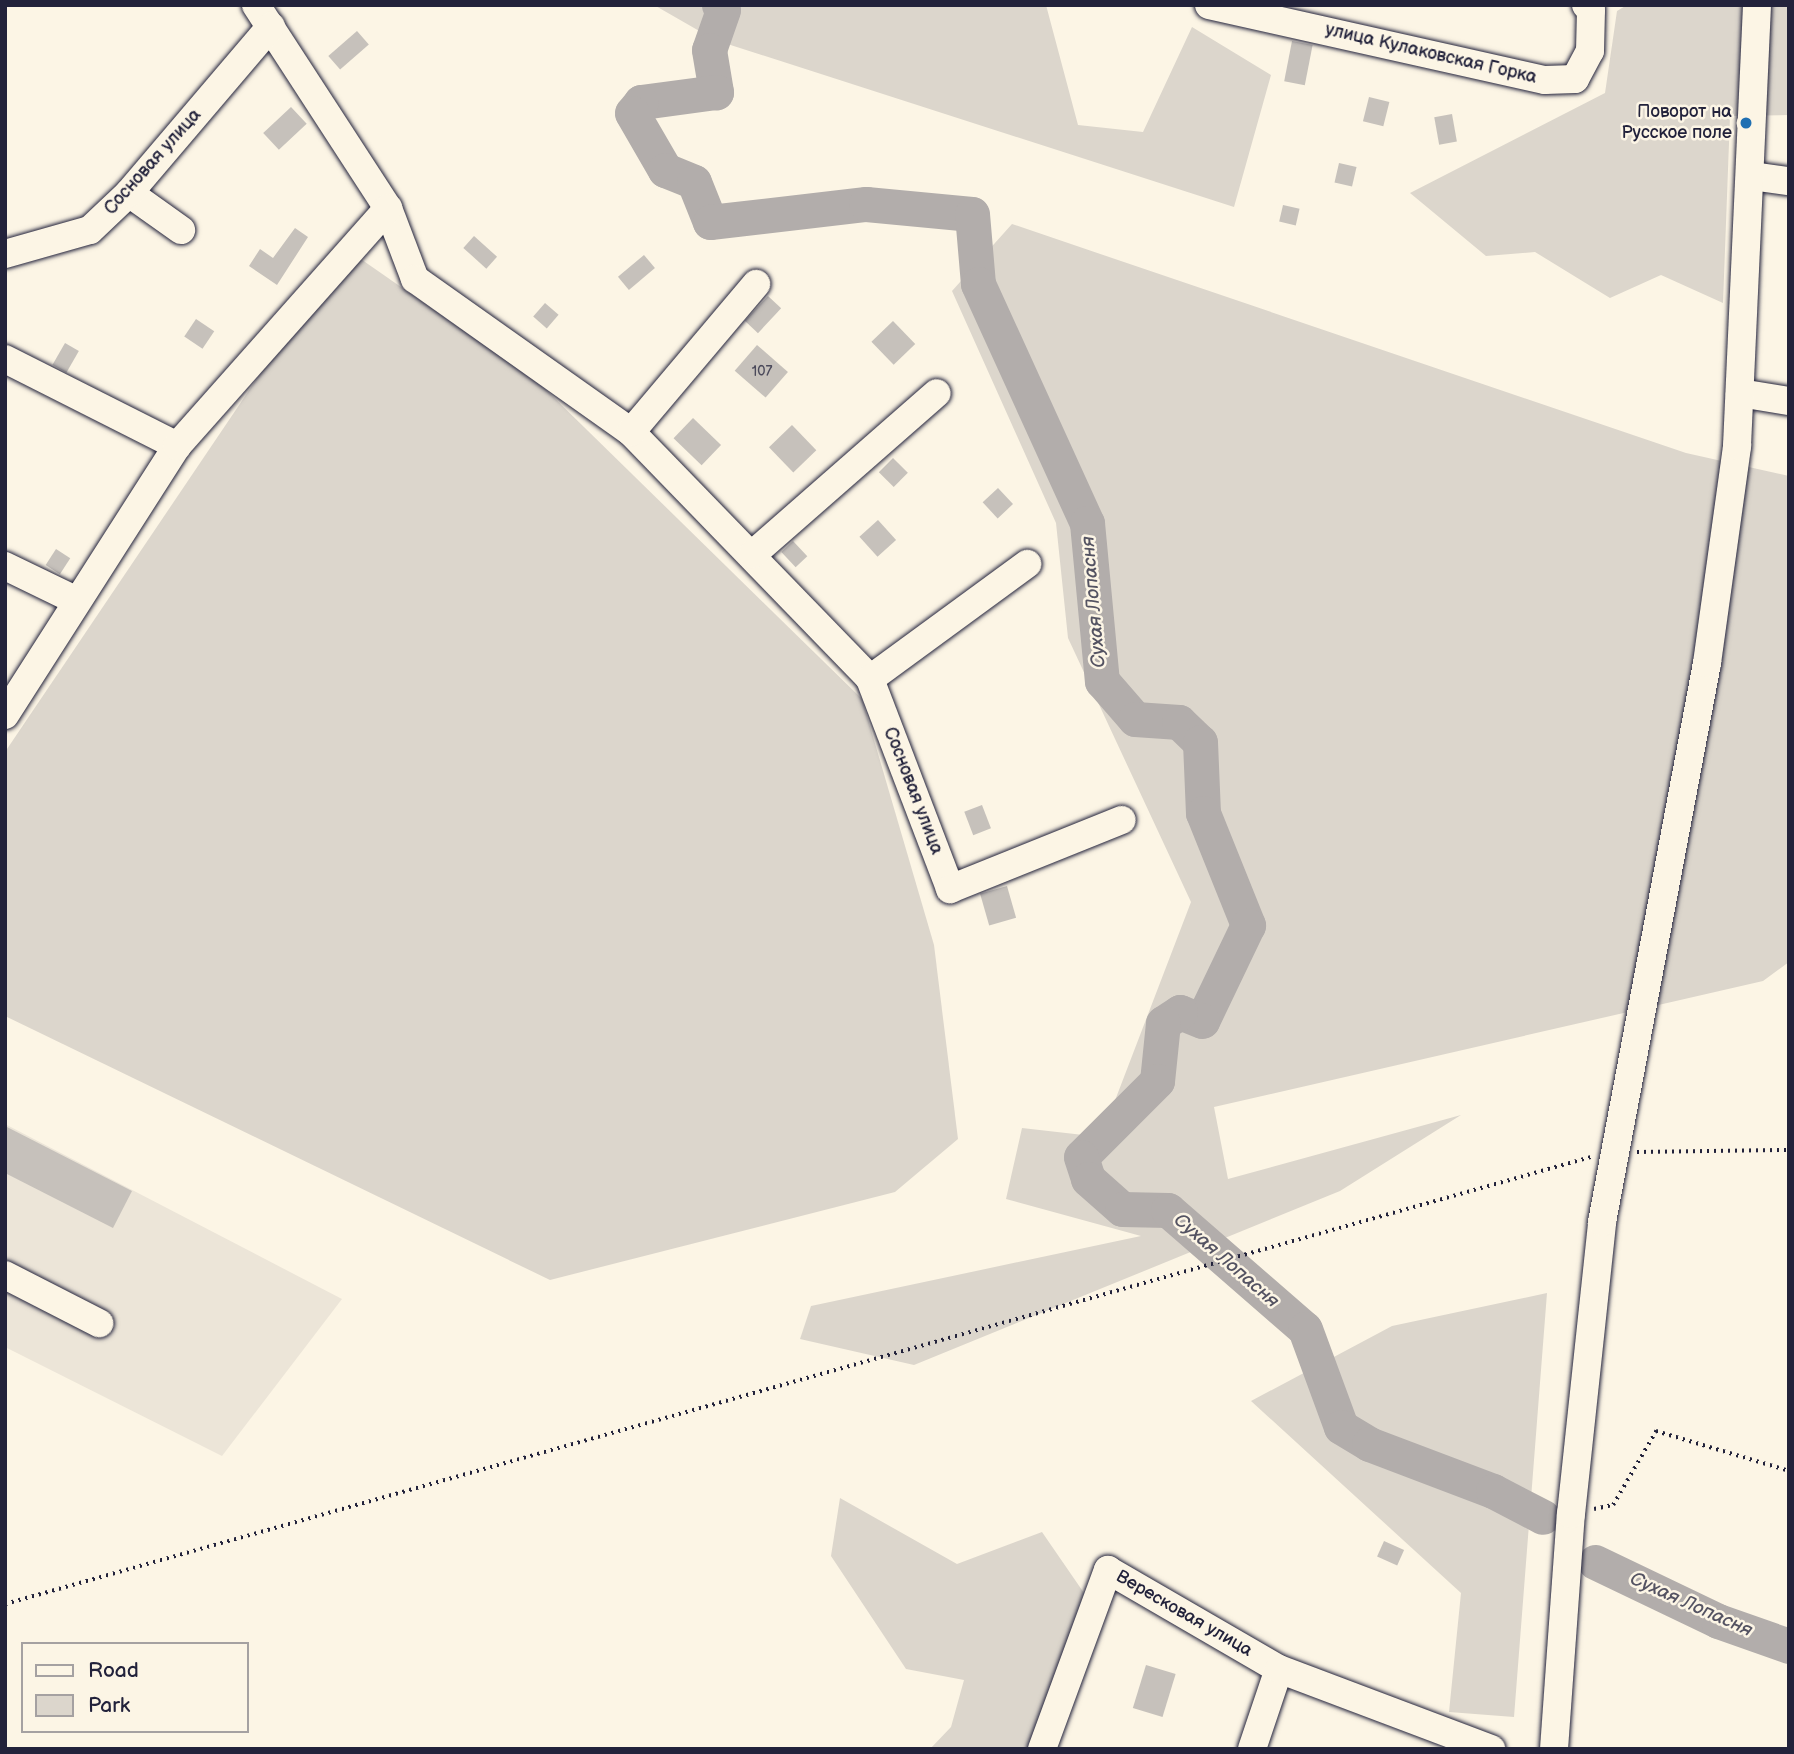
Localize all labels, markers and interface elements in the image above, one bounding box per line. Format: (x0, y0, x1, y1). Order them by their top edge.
street label: улица Кулаковская Горка (1323, 19, 1539, 89)
place label: Поворот на Русское поле (1621, 102, 1732, 144)
street label: Сосновая улица (100, 105, 206, 219)
marker: Поворот на Русское поле (1738, 115, 1754, 131)
house number: 107 (752, 364, 772, 380)
water label: Сухая Лопасня (1077, 535, 1111, 669)
street label: Сосновая улица (879, 724, 947, 858)
water label: Сухая Лопасня (1169, 1209, 1283, 1313)
street label: Вересковая улица (1112, 1566, 1256, 1662)
water label: Сухая Лопасня (1626, 1568, 1756, 1642)
legend (21, 1642, 248, 1733)
text: Road (88, 1658, 139, 1683)
text: Park (88, 1693, 130, 1718)

